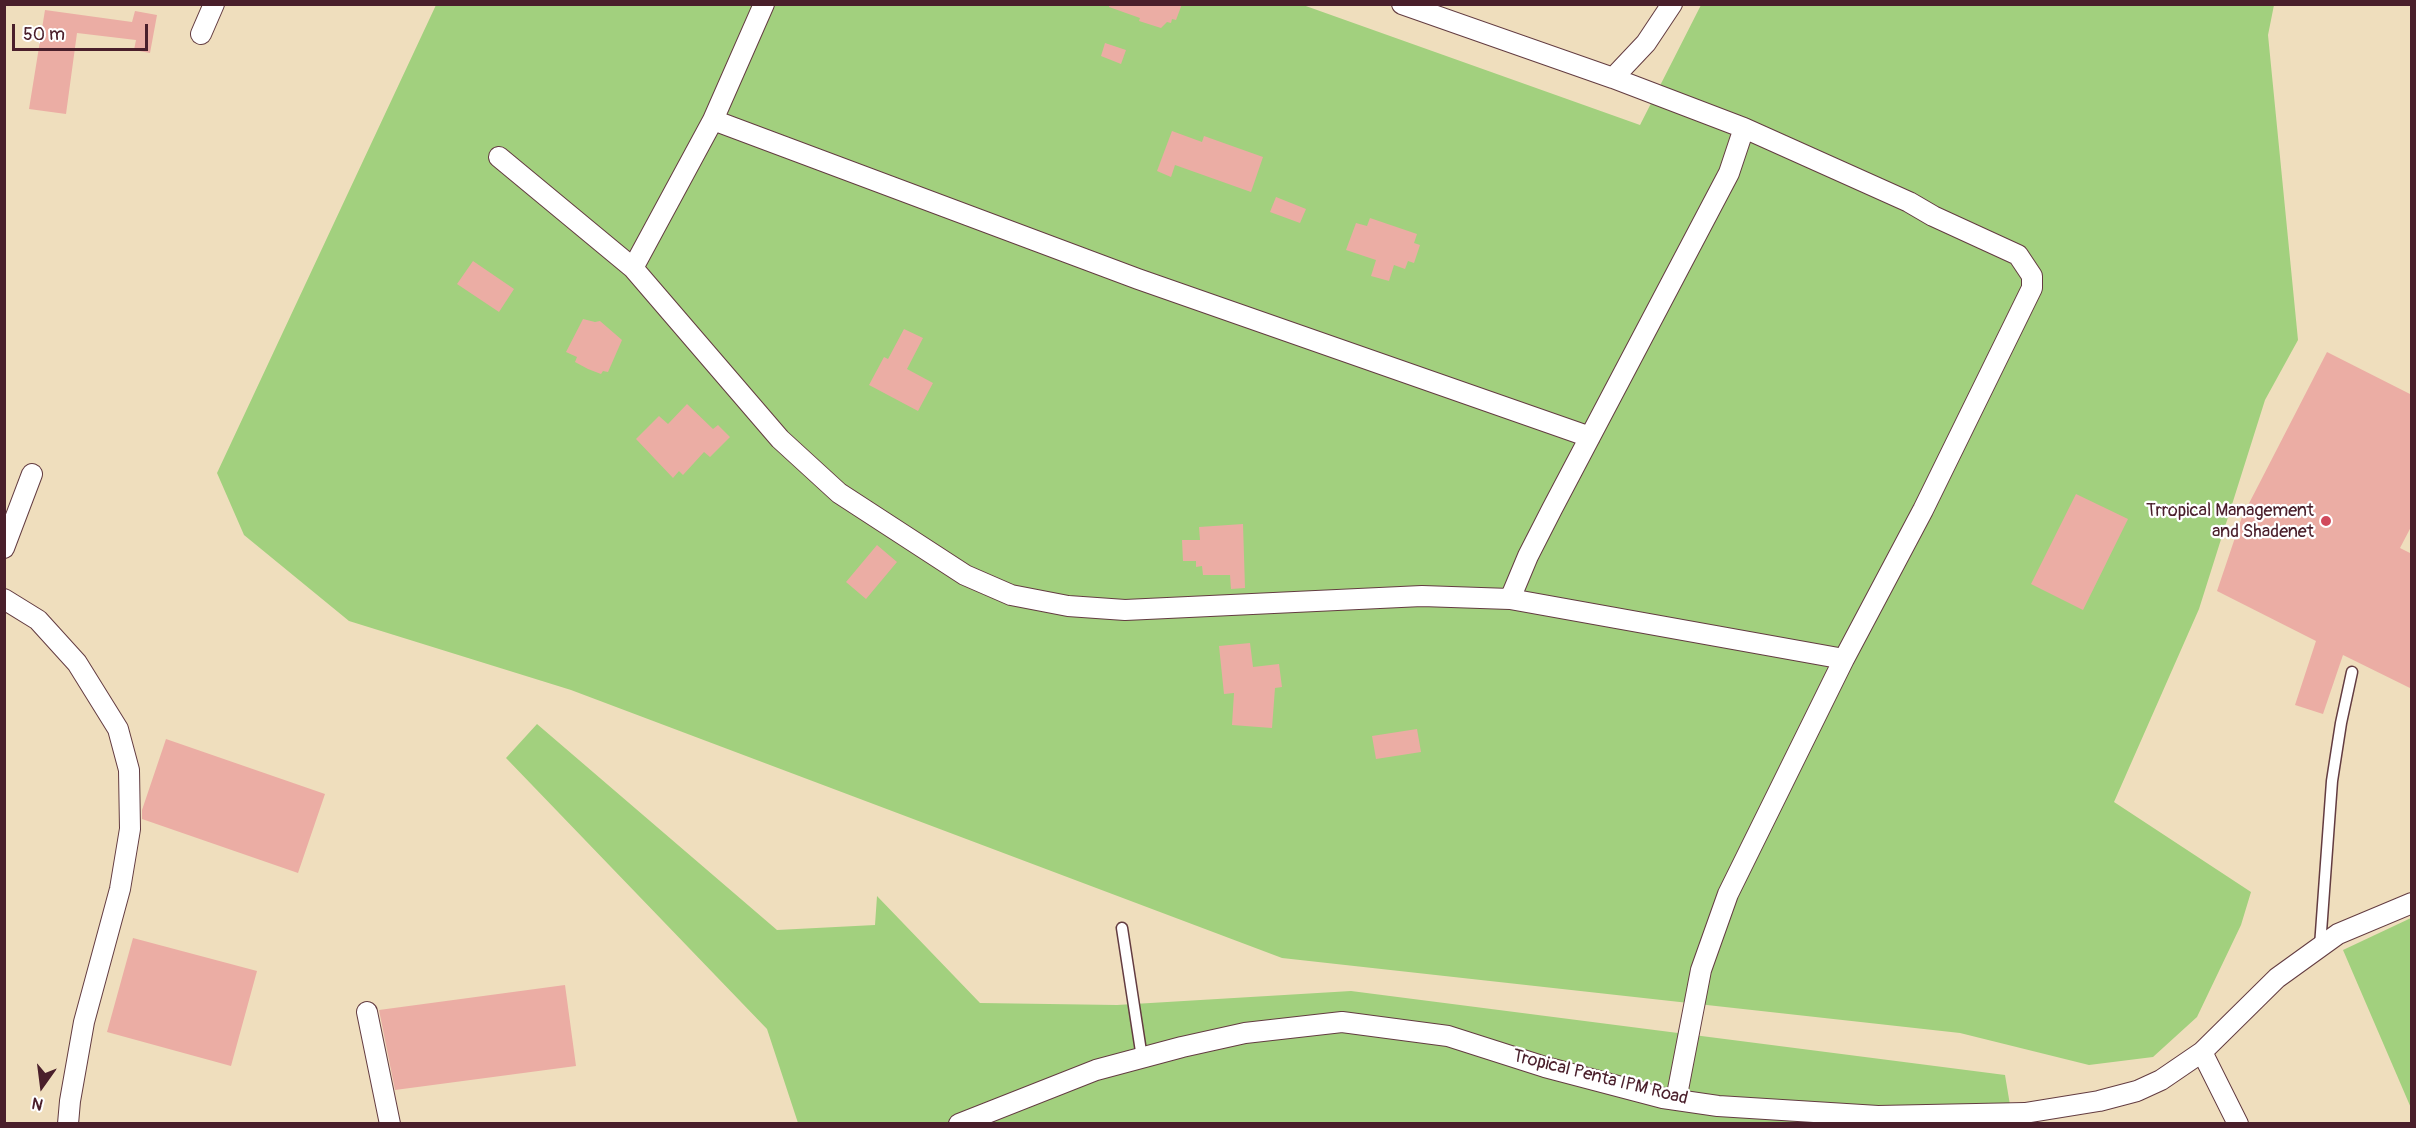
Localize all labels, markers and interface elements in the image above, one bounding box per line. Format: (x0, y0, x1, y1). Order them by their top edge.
scale bar (15, 12, 152, 50)
text: 50 m (23, 23, 65, 46)
place label: Trropical Management and Shadenet (2146, 500, 2314, 542)
marker: Trropical Management and Shadenet (2319, 514, 2333, 528)
street label: Tropical Penta IPM Road (1510, 1046, 1690, 1110)
north arrow (12, 1056, 72, 1116)
text: N (30, 1092, 45, 1114)

